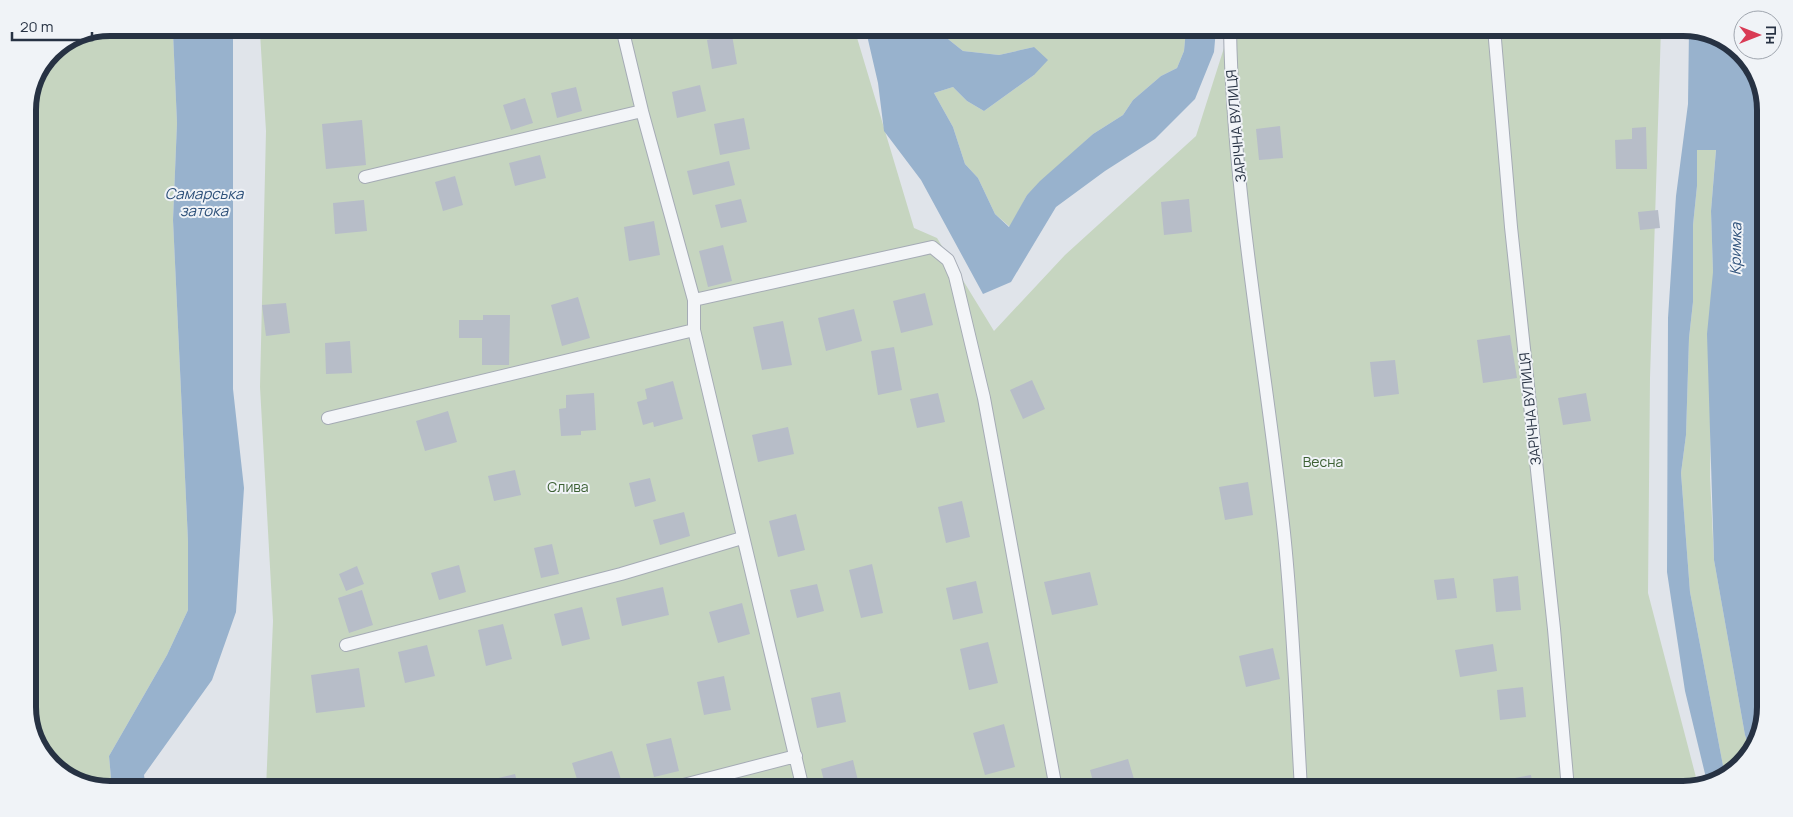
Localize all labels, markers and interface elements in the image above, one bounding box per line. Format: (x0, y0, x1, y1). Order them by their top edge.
scale bar (12, 10, 92, 42)
north arrow (1733, 10, 1783, 60)
text: 20 m (20, 16, 53, 37)
text: Пн (1762, 26, 1781, 44)
street label: ЗАРІЧНА ВУЛИЦЯ (1221, 69, 1250, 183)
water label: Самарська затока (165, 183, 244, 221)
water label: Кримка (1725, 222, 1746, 275)
street label: ЗАРІЧНА ВУЛИЦЯ (1514, 352, 1545, 466)
park label: Весна (1303, 452, 1343, 471)
park label: Слива (547, 477, 589, 496)

